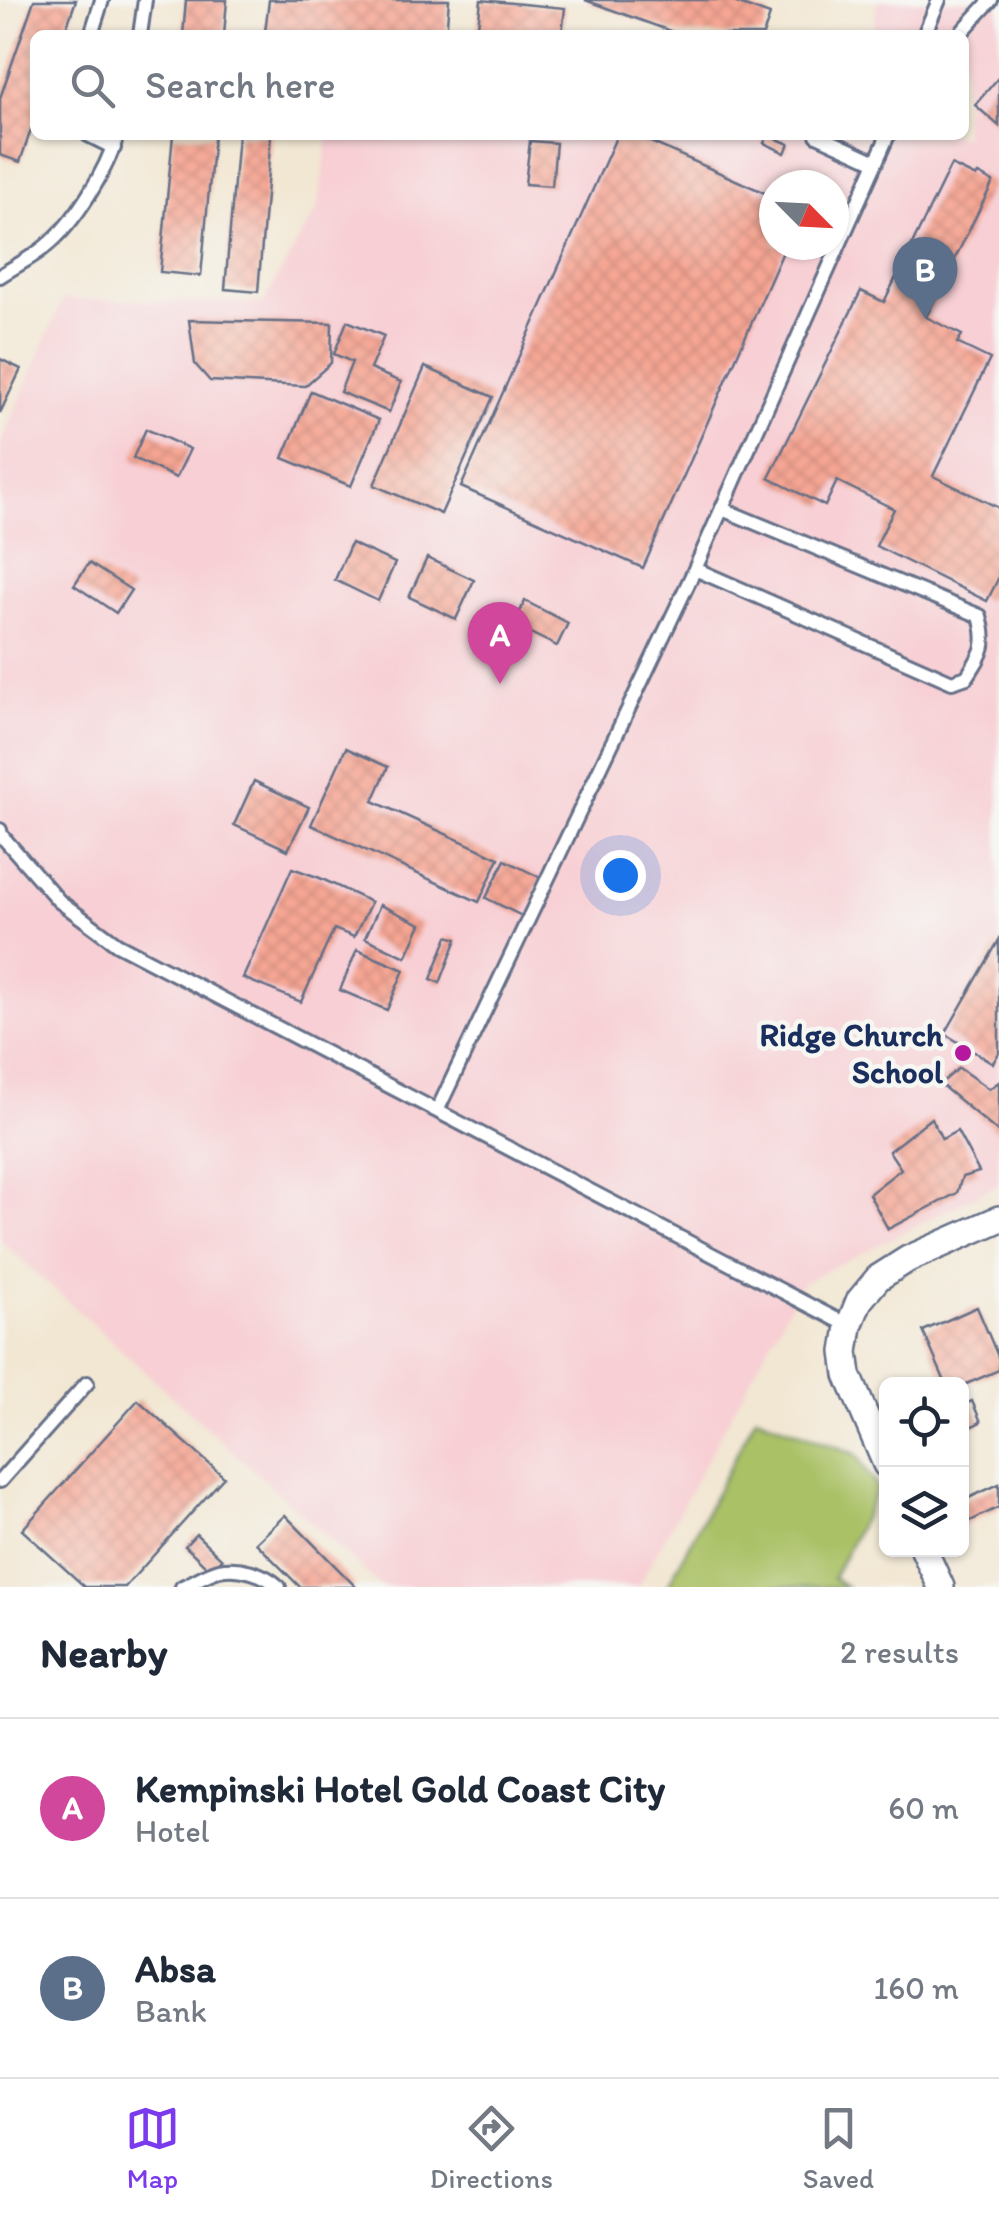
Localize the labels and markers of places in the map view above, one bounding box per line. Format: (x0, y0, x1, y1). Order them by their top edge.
pin: B (892, 236, 958, 319)
pin: A (468, 602, 532, 684)
place label: Ridge Church School (759, 1016, 944, 1091)
marker: Ridge Church School (952, 1042, 974, 1064)

